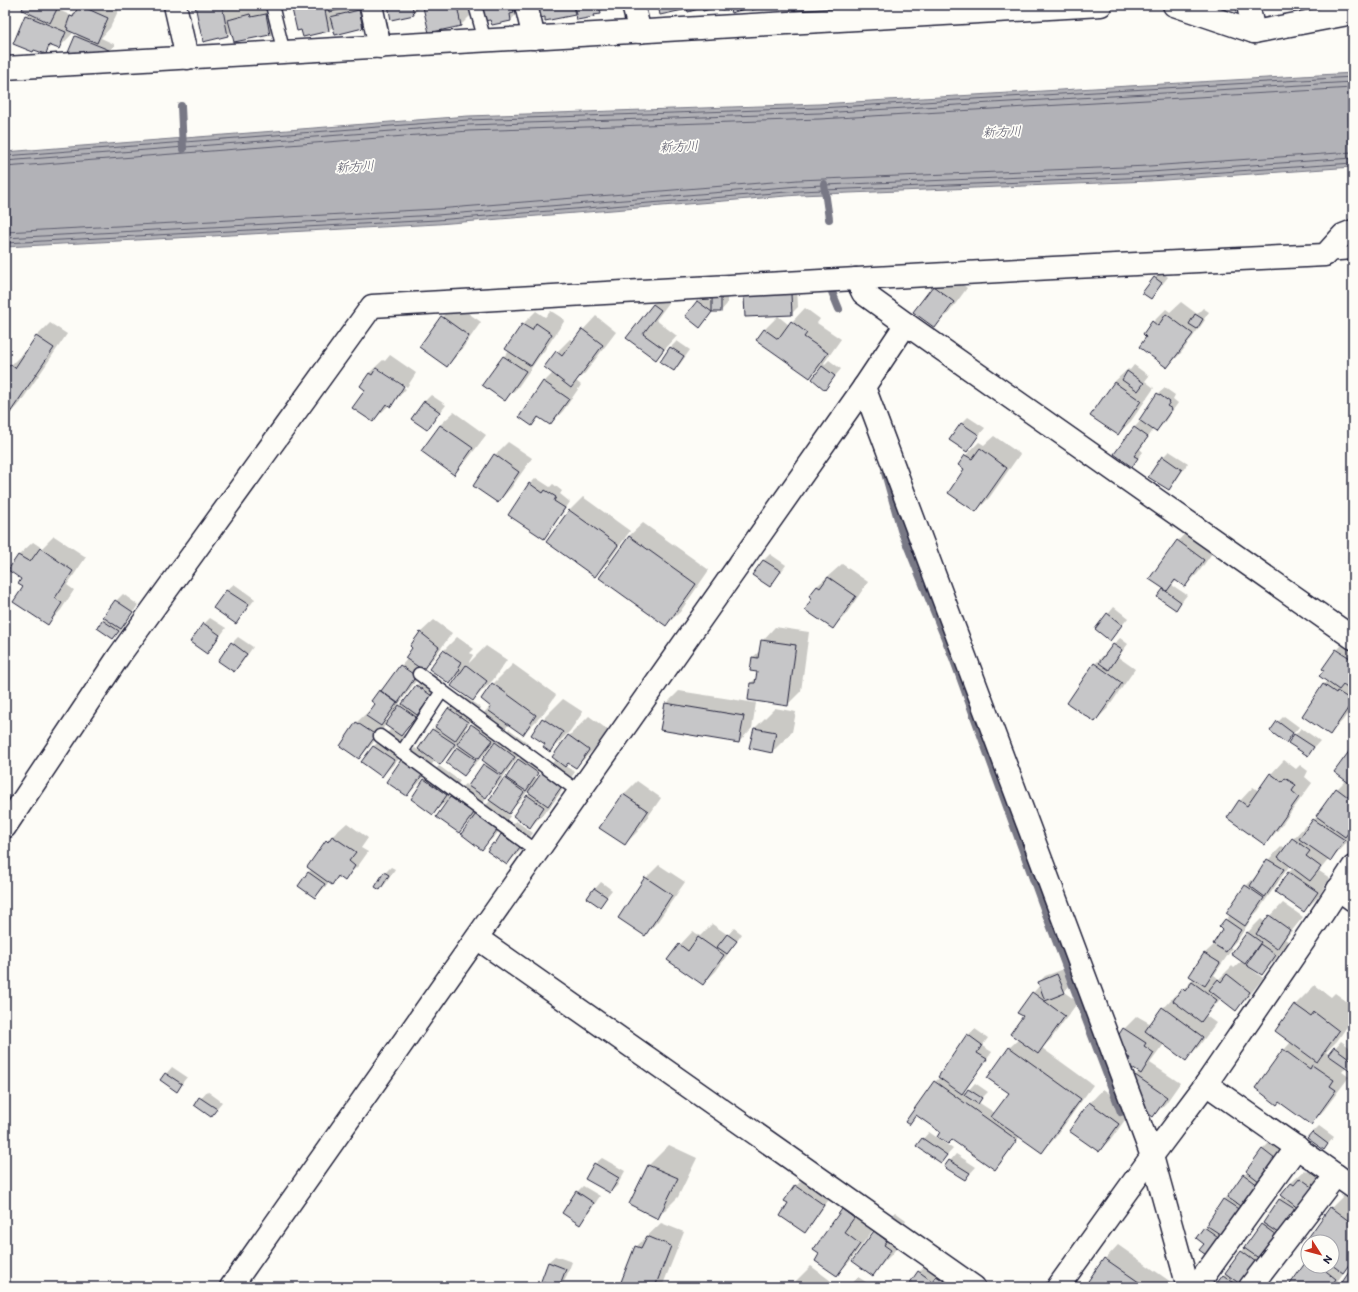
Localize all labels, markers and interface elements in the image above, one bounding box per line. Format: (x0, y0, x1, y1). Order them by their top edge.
water label: 新方川 (982, 123, 1022, 140)
water label: 新方川 (659, 138, 699, 155)
water label: 新方川 (335, 158, 375, 175)
north arrow (1300, 1234, 1340, 1274)
text: N (1320, 1253, 1335, 1266)

